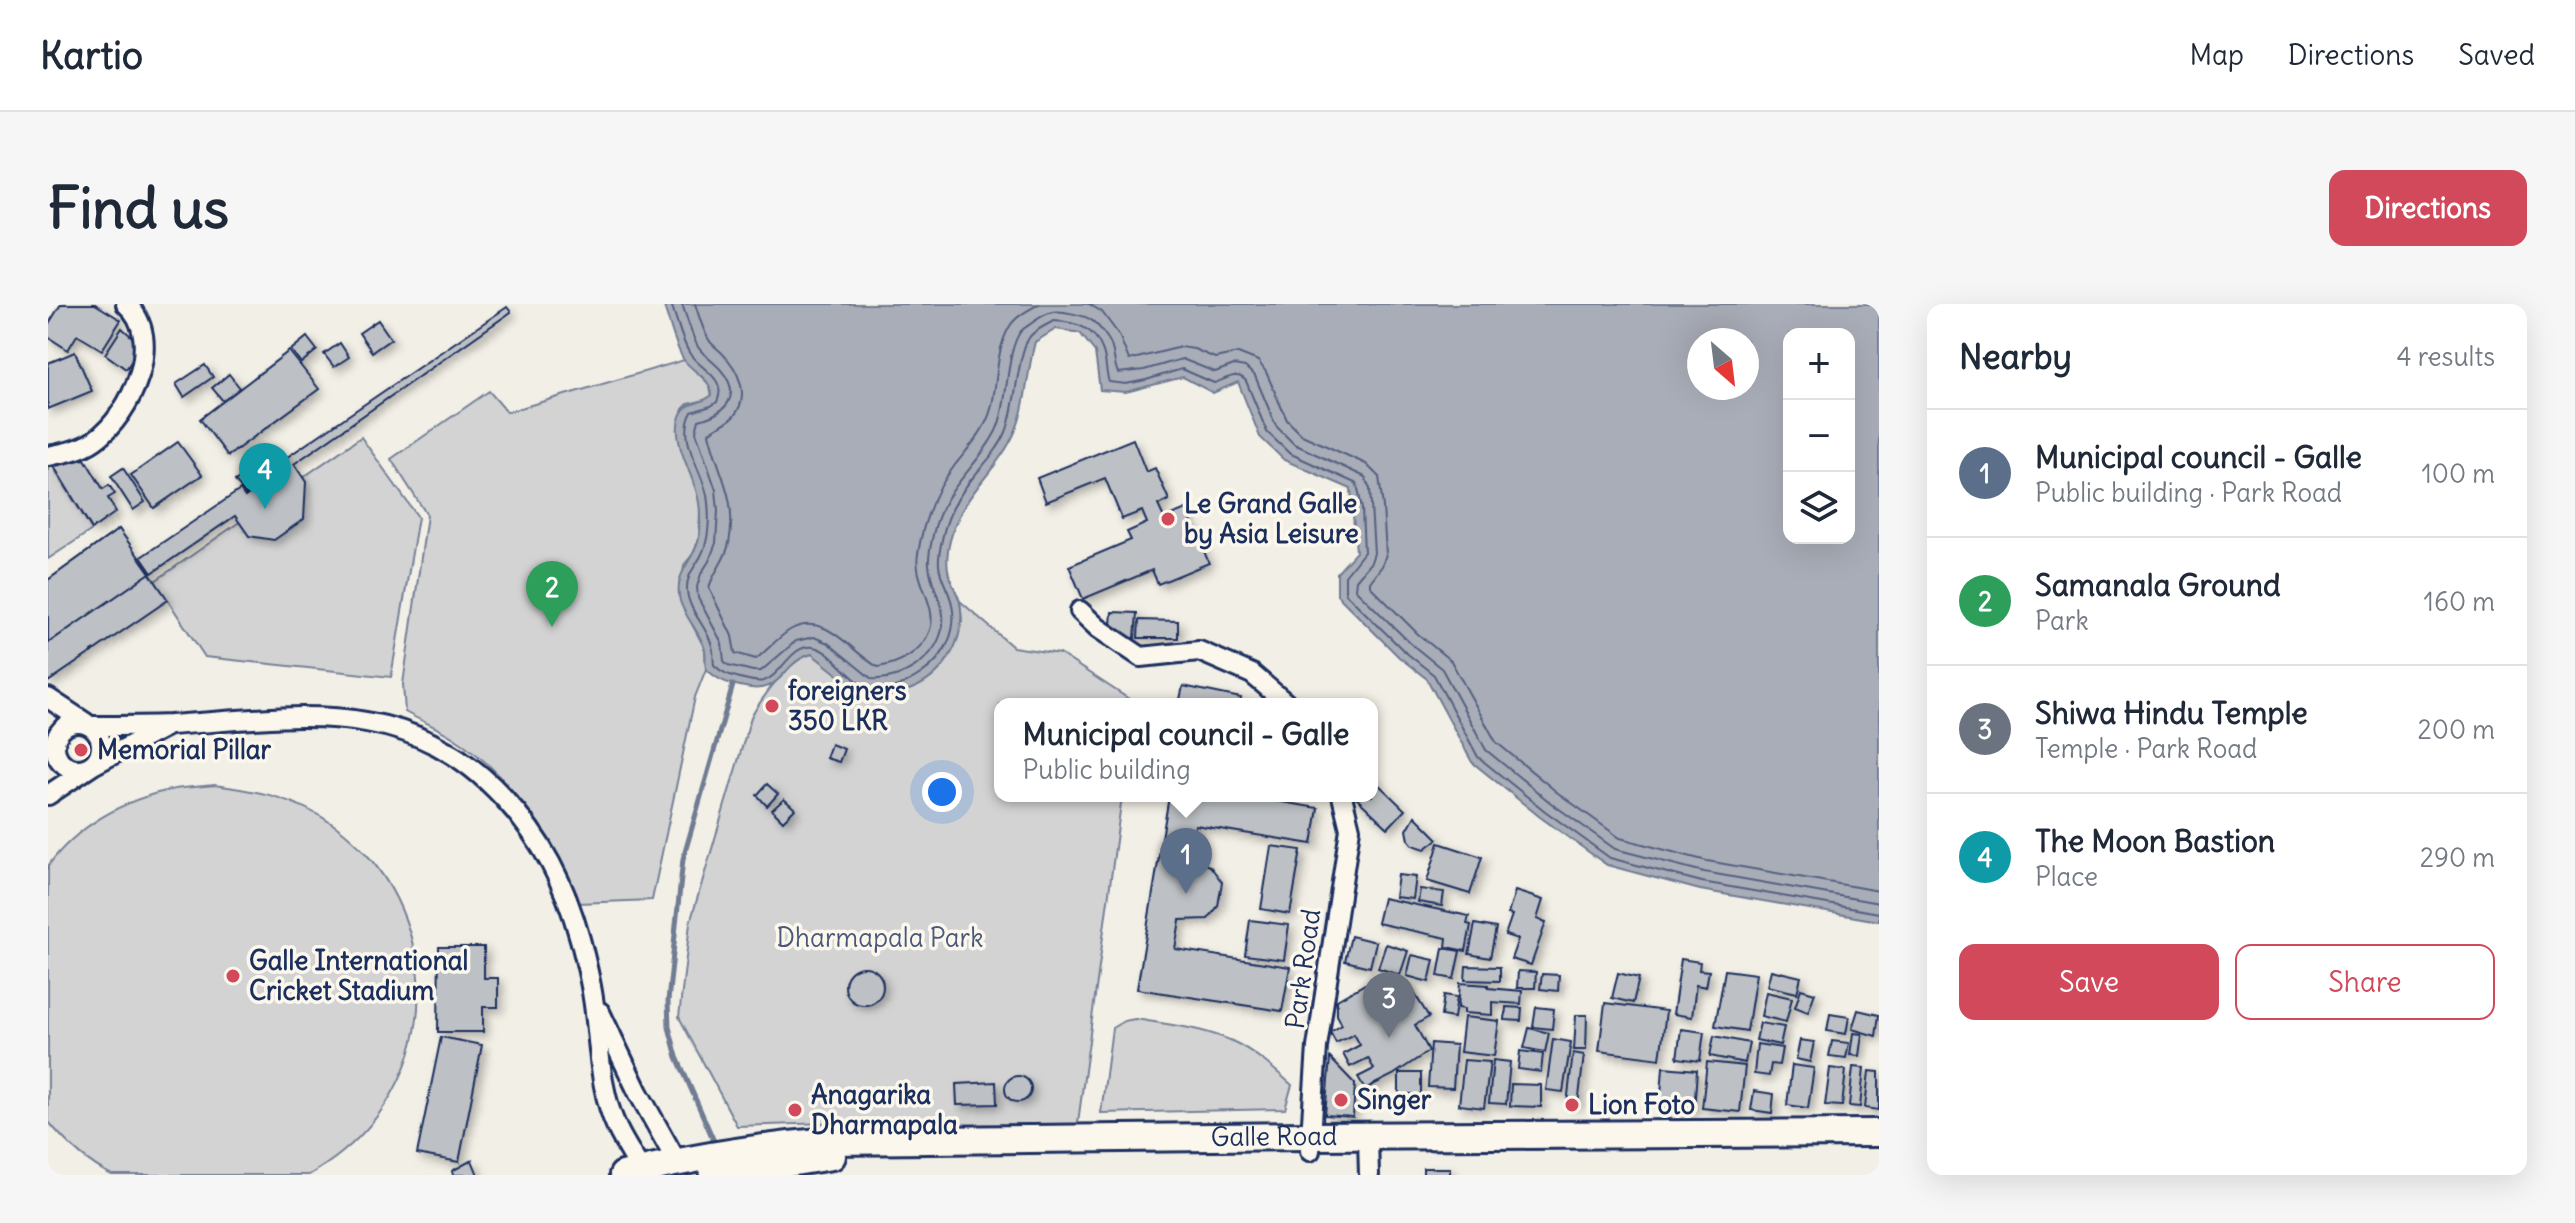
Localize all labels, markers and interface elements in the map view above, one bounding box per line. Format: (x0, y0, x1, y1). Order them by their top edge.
text: Kartio (40, 32, 143, 79)
text: Map (2189, 37, 2244, 73)
text: Directions (2288, 37, 2414, 73)
text: Saved (2458, 37, 2535, 73)
button: Directions (2329, 170, 2527, 246)
text: Find us (48, 173, 229, 243)
north arrow (1687, 328, 1759, 400)
map controls (1783, 328, 1855, 544)
button: + (1783, 328, 1855, 400)
text: Nearby (1959, 335, 2072, 378)
text: 4 results (2397, 340, 2495, 373)
button: − (1783, 400, 1855, 472)
text: Municipal council - Galle (2035, 438, 2362, 476)
pin: 4 (239, 443, 291, 509)
text: 1 (1980, 457, 1990, 490)
text: 100 m (2421, 457, 2495, 490)
button: layers (1783, 472, 1855, 544)
text: Public building · Park Road (2035, 476, 2342, 509)
place label: Le Grand Galle by Asia Leisure (1184, 487, 1359, 550)
marker: Le Grand Galle by Asia Leisure (1159, 510, 1177, 528)
pin: 2 (526, 561, 578, 627)
text: Samanala Ground (2035, 566, 2281, 604)
text: 2 (1978, 585, 1992, 618)
text: 160 m (2424, 585, 2495, 618)
text: Park (2035, 604, 2089, 637)
place label: foreigners 350 LKR (788, 674, 907, 737)
text: Shiwa Hindu Temple (2035, 694, 2308, 732)
marker: foreigners 350 LKR (763, 697, 781, 715)
popup (994, 698, 1378, 802)
text: 3 (1978, 713, 1992, 746)
text: 200 m (2418, 713, 2495, 746)
text: Municipal council - Galle (1023, 715, 1349, 753)
text: Temple · Park Road (2035, 732, 2257, 765)
place label: Memorial Pillar (97, 733, 272, 766)
marker: Memorial Pillar (72, 741, 90, 759)
text: Public building (1023, 753, 1191, 786)
your location (922, 772, 962, 812)
text: The Moon Bastion (2035, 822, 2275, 860)
pin: 1 (1160, 828, 1212, 894)
text: 4 (1977, 841, 1993, 874)
text: 290 m (2420, 841, 2495, 874)
text: Place (2035, 860, 2098, 893)
street label: Park Road (1278, 907, 1327, 1031)
park label: Dharmapala Park (777, 921, 983, 954)
place label: Galle International Cricket Stadium (249, 944, 468, 1007)
button: Save (1959, 944, 2219, 1020)
button: Share (2235, 944, 2495, 1020)
marker: Galle International Cricket Stadium (224, 967, 242, 985)
pin: 3 (1363, 972, 1415, 1038)
place label: Anagarika Dharmapala (811, 1078, 958, 1141)
place label: Singer (1357, 1083, 1432, 1116)
place label: Lion Foto (1588, 1088, 1695, 1121)
marker: Singer (1332, 1091, 1350, 1109)
marker: Lion Foto (1563, 1096, 1581, 1114)
marker: Anagarika Dharmapala (786, 1101, 804, 1119)
street label: Galle Road (1211, 1119, 1337, 1153)

